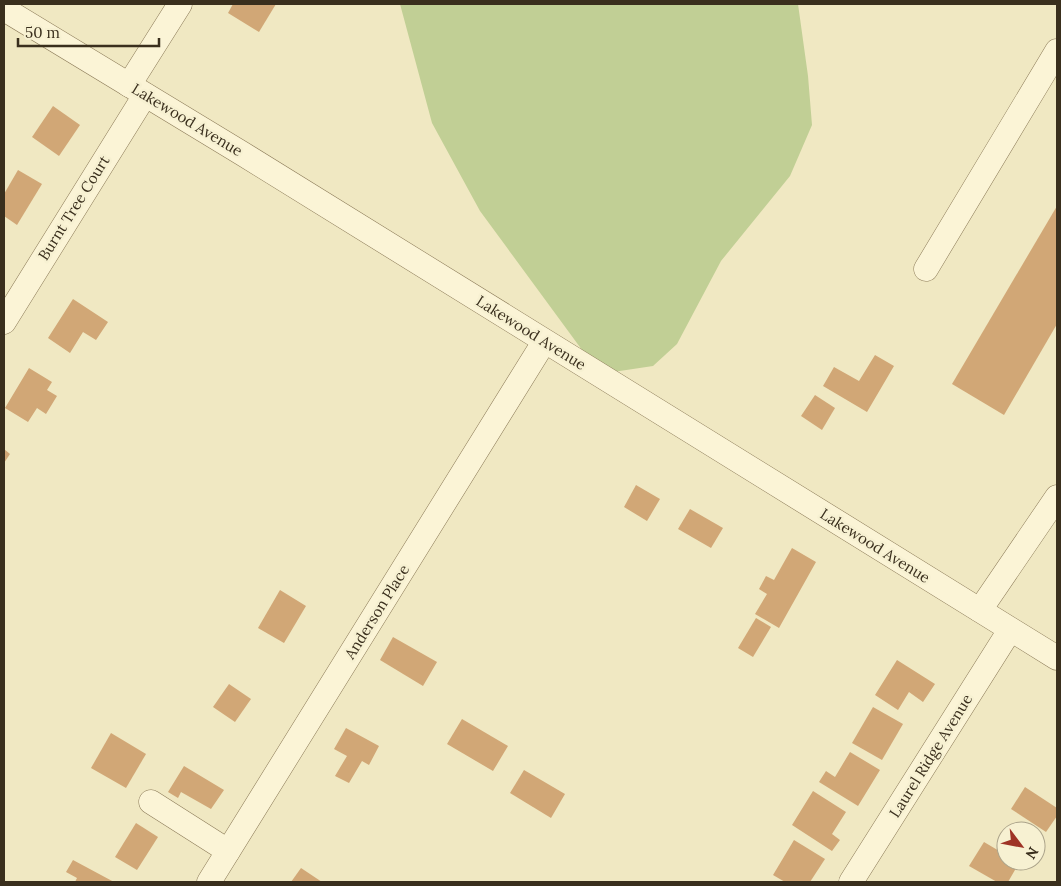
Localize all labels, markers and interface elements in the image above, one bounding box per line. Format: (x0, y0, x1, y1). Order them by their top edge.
scale bar (18, 15, 159, 47)
text: 50 m (25, 23, 60, 42)
street label: Lakewood Avenue (128, 79, 246, 160)
street label: Burnt Tree Court (34, 152, 114, 264)
street label: Lakewood Avenue (473, 291, 590, 374)
street label: Lakewood Avenue (817, 504, 934, 587)
street label: Anderson Place (339, 561, 413, 663)
street label: Laurel Ridge Avenue (885, 691, 976, 821)
north arrow (996, 821, 1046, 871)
text: N (1021, 844, 1043, 862)

